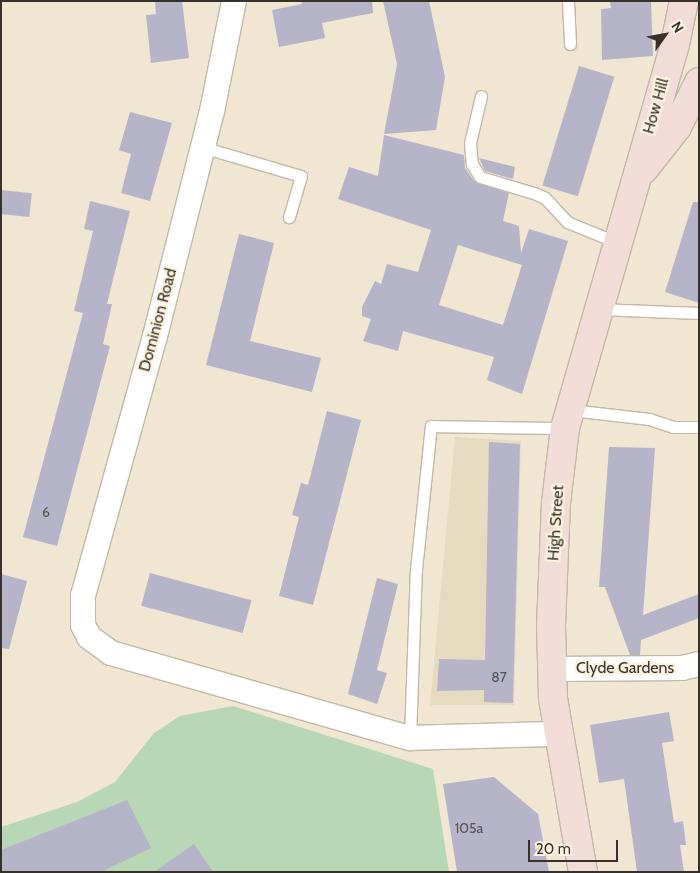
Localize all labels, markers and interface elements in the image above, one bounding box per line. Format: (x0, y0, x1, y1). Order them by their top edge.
north arrow (640, 10, 690, 60)
text: N (667, 18, 688, 36)
street label: How Hill (639, 76, 673, 136)
street label: Dominion Road (135, 266, 181, 374)
street label: High Street (544, 484, 568, 562)
house number: 6 (42, 504, 50, 520)
street label: Clyde Gardens (576, 658, 674, 678)
house number: 87 (491, 669, 507, 685)
house number: 105a (455, 820, 483, 836)
scale bar (530, 830, 620, 862)
text: 20 m (536, 840, 571, 858)

